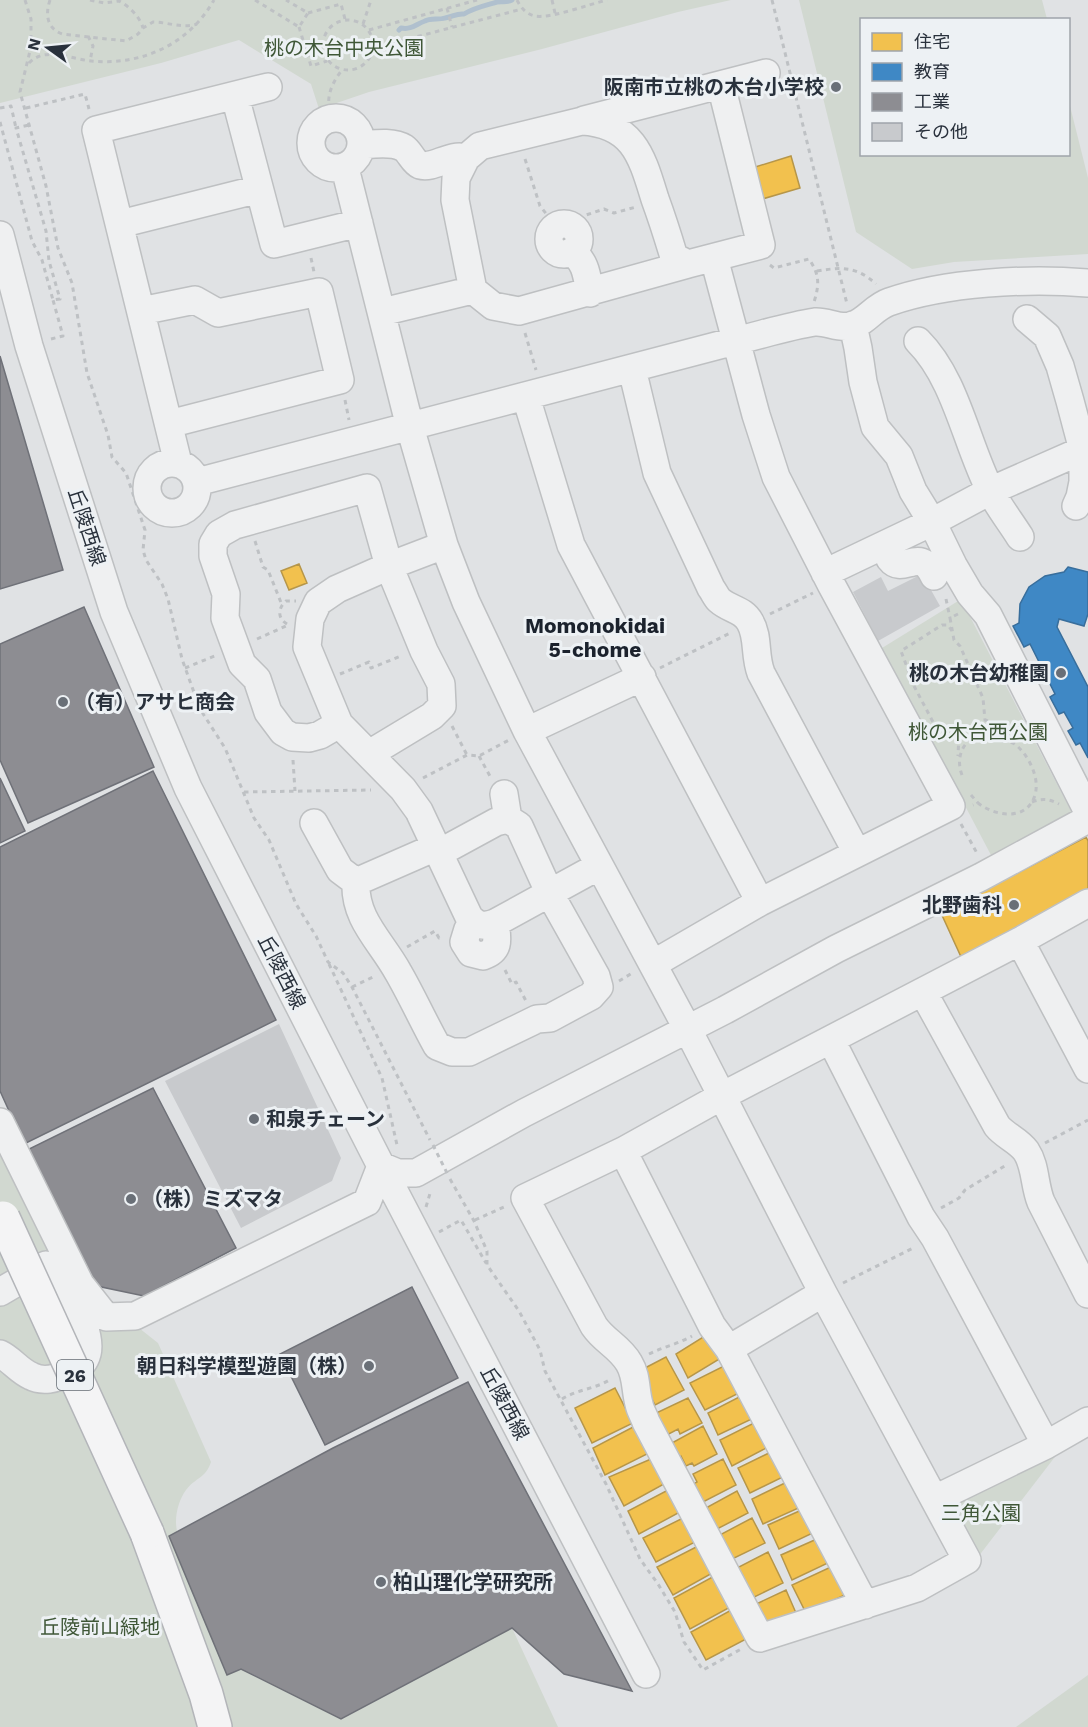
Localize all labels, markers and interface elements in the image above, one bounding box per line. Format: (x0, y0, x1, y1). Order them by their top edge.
north arrow (18, 18, 78, 78)
legend (860, 18, 1070, 156)
text: 住宅 (914, 31, 950, 52)
text: N (23, 36, 45, 52)
park label: 桃の木台中央公園 (264, 36, 424, 60)
text: 教育 (914, 61, 950, 82)
place label: 阪南市立桃の木台小学校 (604, 75, 824, 99)
marker: 阪南市立桃の木台小学校 (829, 80, 843, 94)
text: 工業 (914, 91, 950, 112)
text: その他 (914, 121, 968, 142)
street label: 丘陵西線 (63, 485, 111, 569)
district label: Momonokidai 5-chome (525, 613, 665, 662)
place label: 桃の木台幼稚園 (909, 661, 1049, 685)
marker: 桃の木台幼稚園 (1054, 666, 1068, 680)
place label: （有）アサヒ商会 (75, 690, 235, 714)
marker: （有）アサヒ商会 (56, 695, 70, 709)
park label: 桃の木台西公園 (908, 720, 1048, 744)
place label: 北野歯科 (922, 893, 1002, 917)
marker: 北野歯科 (1007, 898, 1021, 912)
street label: 丘陵西線 (253, 931, 311, 1013)
place label: 和泉チェーン (266, 1107, 385, 1131)
marker: 和泉チェーン (247, 1112, 261, 1126)
place label: （株）ミズマタ (143, 1187, 283, 1211)
marker: （株）ミズマタ (124, 1192, 138, 1206)
place label: 朝日科学模型遊園（株） (137, 1354, 357, 1378)
marker: 朝日科学模型遊園（株） (362, 1359, 376, 1373)
road number: 26 (57, 1360, 93, 1390)
street label: 丘陵西線 (476, 1362, 534, 1444)
park label: 三角公園 (941, 1501, 1021, 1525)
place label: 柏山理化学研究所 (393, 1570, 553, 1594)
marker: 柏山理化学研究所 (374, 1575, 388, 1589)
park label: 丘陵前山緑地 (40, 1615, 160, 1639)

